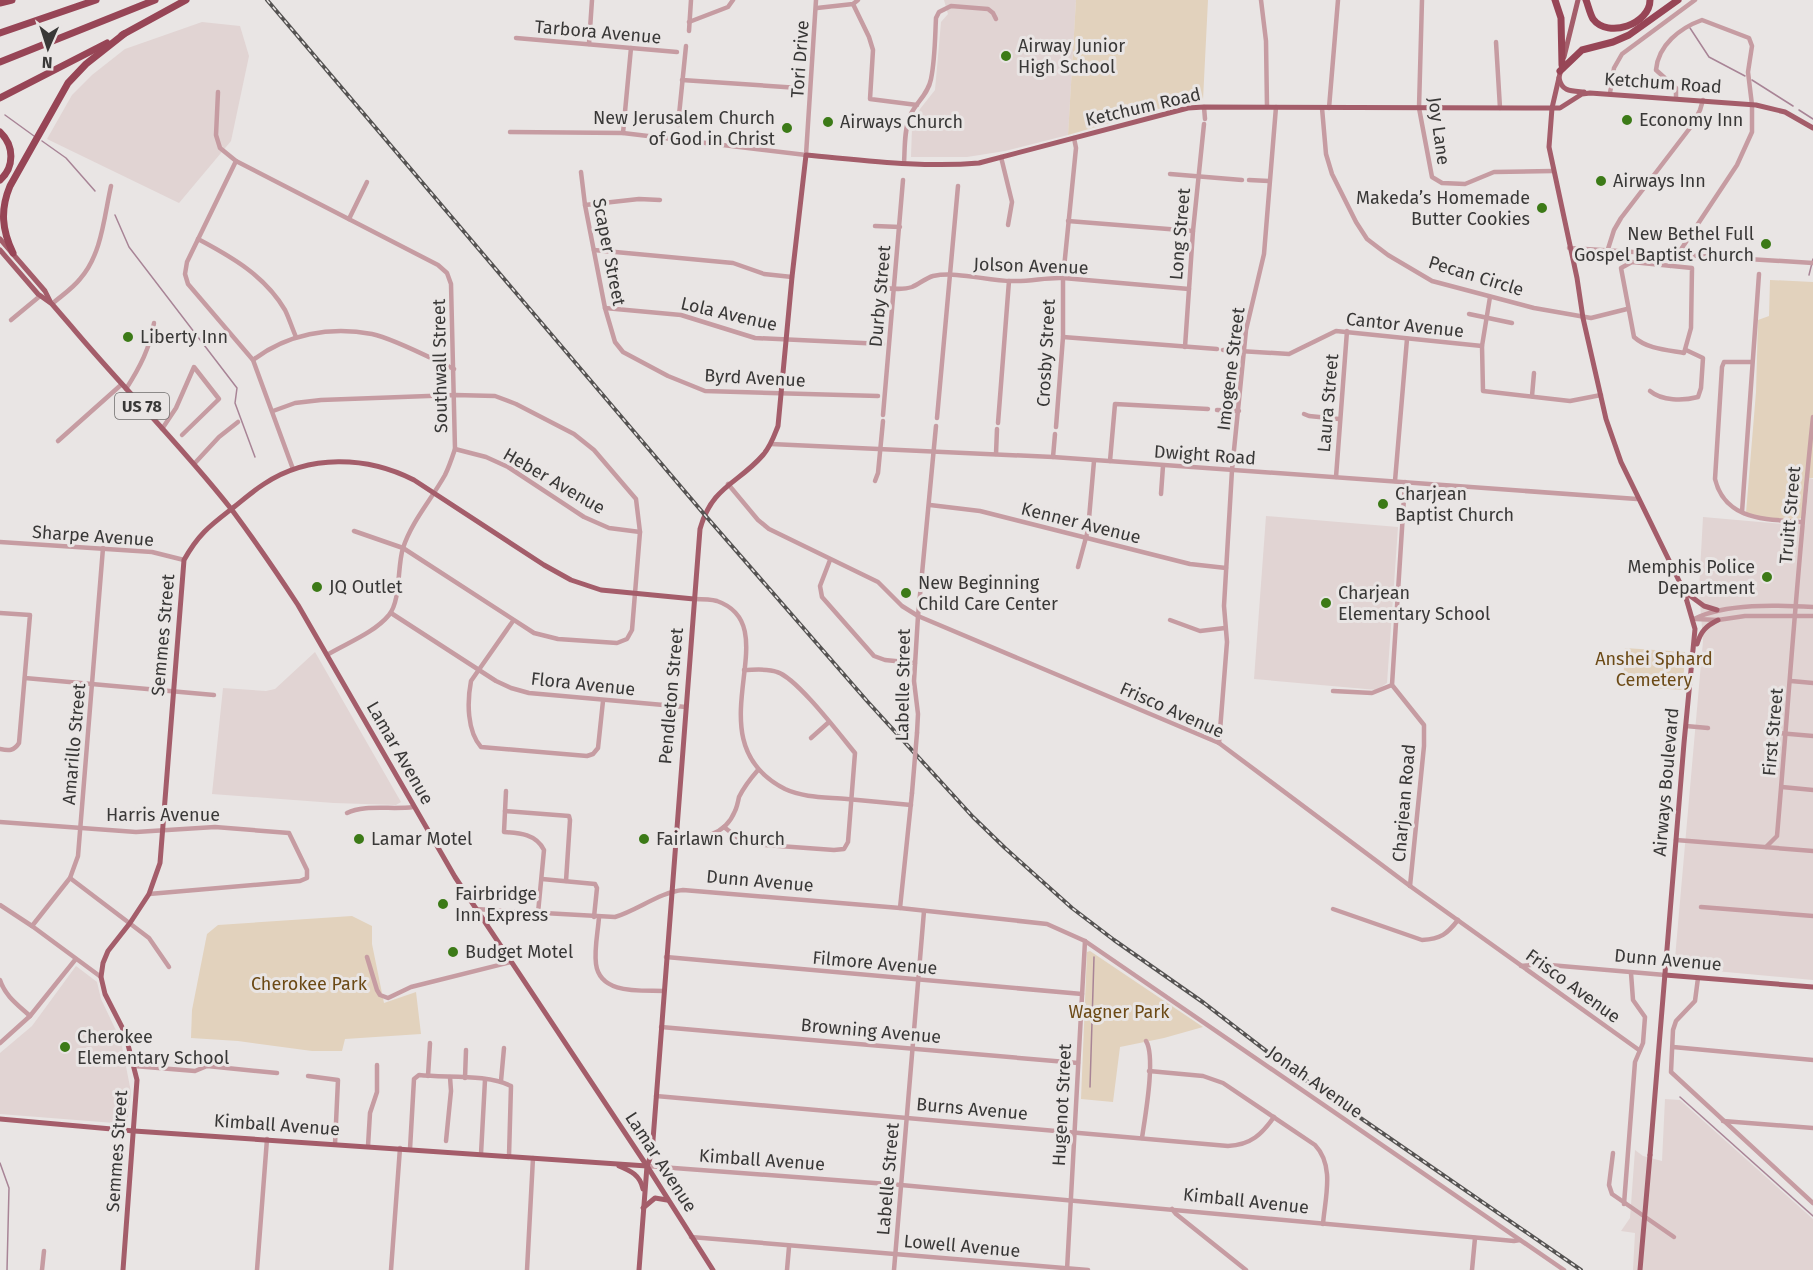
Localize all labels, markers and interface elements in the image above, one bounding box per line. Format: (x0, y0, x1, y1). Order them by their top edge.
street label: Tarbora Avenue (534, 16, 662, 48)
north arrow (18, 18, 78, 78)
street label: Tori Drive (786, 19, 814, 99)
place label: Airway Junior High School (1018, 35, 1125, 78)
marker: Airway Junior High School (999, 49, 1013, 63)
text: N (41, 53, 53, 72)
street label: Ketchum Road (1604, 68, 1722, 98)
street label: Ketchum Road (1083, 83, 1203, 131)
street label: Joy Lane (1423, 96, 1455, 166)
place label: New Jerusalem Church of God in Christ (593, 107, 775, 150)
place label: Economy Inn (1639, 109, 1743, 131)
place label: Airways Church (840, 111, 963, 133)
marker: Economy Inn (1620, 113, 1634, 127)
marker: Airways Church (821, 115, 835, 129)
marker: New Jerusalem Church of God in Christ (780, 121, 794, 135)
place label: Airways Inn (1613, 170, 1706, 192)
marker: Airways Inn (1594, 174, 1608, 188)
street label: Long Street (1165, 186, 1195, 281)
place label: Makeda’s Homemade Butter Cookies (1356, 187, 1530, 230)
street label: Scaper Street (588, 196, 630, 308)
marker: Makeda’s Homemade Butter Cookies (1535, 201, 1549, 215)
place label: New Bethel Full Gospel Baptist Church (1574, 223, 1754, 266)
marker: New Bethel Full Gospel Baptist Church (1759, 237, 1773, 251)
street label: Durby Street (865, 244, 895, 348)
street label: Pecan Circle (1426, 251, 1526, 301)
street label: Jolson Avenue (973, 253, 1089, 279)
street label: Lola Avenue (679, 292, 779, 336)
street label: Southwall Street (428, 298, 452, 433)
street label: Crosby Street (1032, 298, 1060, 408)
street label: Imogene Street (1213, 306, 1250, 432)
street label: Cantor Avenue (1345, 308, 1465, 342)
place label: Liberty Inn (140, 326, 228, 348)
marker: Liberty Inn (121, 330, 135, 344)
street label: Laura Street (1313, 352, 1343, 453)
street label: Byrd Avenue (704, 364, 806, 392)
road number: US 78 (115, 393, 169, 419)
street label: Dwight Road (1153, 440, 1257, 470)
street label: Heber Avenue (499, 443, 609, 519)
street label: Truitt Street (1775, 465, 1805, 565)
place label: Charjean Baptist Church (1395, 483, 1514, 526)
marker: Charjean Baptist Church (1376, 497, 1390, 511)
street label: Kenner Avenue (1019, 498, 1143, 548)
street label: Sharpe Avenue (31, 521, 155, 551)
place label: Memphis Police Department (1627, 556, 1755, 599)
marker: Memphis Police Department (1760, 570, 1774, 584)
place label: New Beginning Child Care Center (918, 572, 1058, 615)
street label: Semmes Street (147, 573, 179, 697)
place label: JQ Outlet (329, 576, 403, 598)
marker: JQ Outlet (310, 580, 324, 594)
place label: Charjean Elementary School (1338, 582, 1490, 625)
marker: New Beginning Child Care Center (899, 586, 913, 600)
marker: Charjean Elementary School (1319, 596, 1333, 610)
street label: Pendleton Street (654, 626, 688, 765)
street label: Labelle Street (891, 628, 915, 742)
park label: Anshei Sphard Cemetery (1595, 648, 1713, 691)
street label: Flora Avenue (530, 668, 636, 700)
street label: Frisco Avenue (1116, 677, 1228, 743)
street label: Amarillo Street (58, 682, 90, 806)
street label: First Street (1758, 686, 1788, 777)
street label: Lamar Avenue (362, 698, 438, 808)
street label: Airways Boulevard (1649, 707, 1683, 857)
street label: Charjean Road (1388, 743, 1420, 863)
street label: Harris Avenue (106, 804, 220, 826)
place label: Lamar Motel (371, 828, 472, 850)
place label: Fairlawn Church (656, 828, 785, 850)
marker: Lamar Motel (352, 832, 366, 846)
marker: Fairlawn Church (637, 832, 651, 846)
street label: Dunn Avenue (705, 865, 815, 897)
place label: Fairbridge Inn Express (455, 883, 548, 926)
marker: Fairbridge Inn Express (436, 897, 450, 911)
place label: Budget Motel (465, 941, 573, 963)
street label: Frisco Avenue (1521, 944, 1625, 1028)
street label: Dunn Avenue (1613, 944, 1723, 976)
marker: Budget Motel (446, 945, 460, 959)
street label: Filmore Avenue (812, 947, 938, 979)
park label: Cherokee Park (251, 973, 368, 995)
park label: Wagner Park (1069, 1001, 1170, 1023)
street label: Browning Avenue (800, 1014, 942, 1048)
place label: Cherokee Elementary School (77, 1026, 229, 1069)
marker: Cherokee Elementary School (58, 1040, 72, 1054)
street label: Jonah Avenue (1263, 1041, 1367, 1123)
street label: Hugenot Street (1048, 1043, 1076, 1167)
street label: Semmes Street (102, 1089, 132, 1213)
street label: Burns Avenue (915, 1093, 1029, 1125)
street label: Lamar Avenue (620, 1108, 702, 1216)
street label: Kimball Avenue (213, 1110, 341, 1140)
street label: Labelle Street (872, 1121, 904, 1236)
street label: Kimball Avenue (698, 1145, 826, 1175)
street label: Kimball Avenue (1182, 1183, 1310, 1219)
street label: Lowell Avenue (903, 1230, 1021, 1262)

